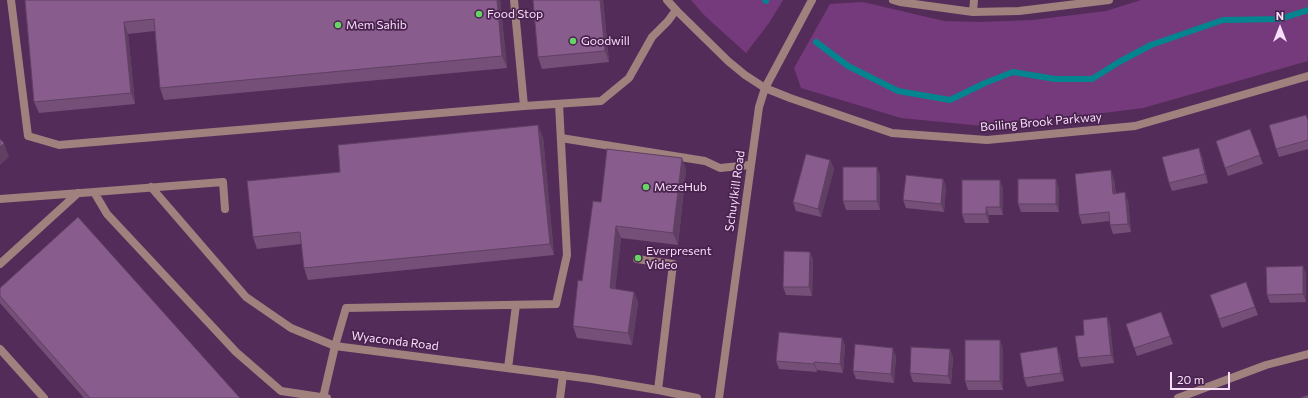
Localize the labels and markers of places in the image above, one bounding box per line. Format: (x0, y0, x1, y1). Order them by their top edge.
place label: Food Stop (487, 7, 543, 21)
marker: Food Stop (474, 9, 484, 19)
place label: Mem Sahib (346, 18, 407, 32)
marker: Mem Sahib (333, 20, 343, 30)
place label: Goodwill (581, 34, 630, 48)
marker: Goodwill (568, 36, 578, 46)
place label: MezeHub (654, 180, 707, 194)
marker: MezeHub (641, 182, 651, 192)
place label: Everpresent Video (646, 244, 712, 272)
marker: Everpresent Video (633, 253, 643, 263)

